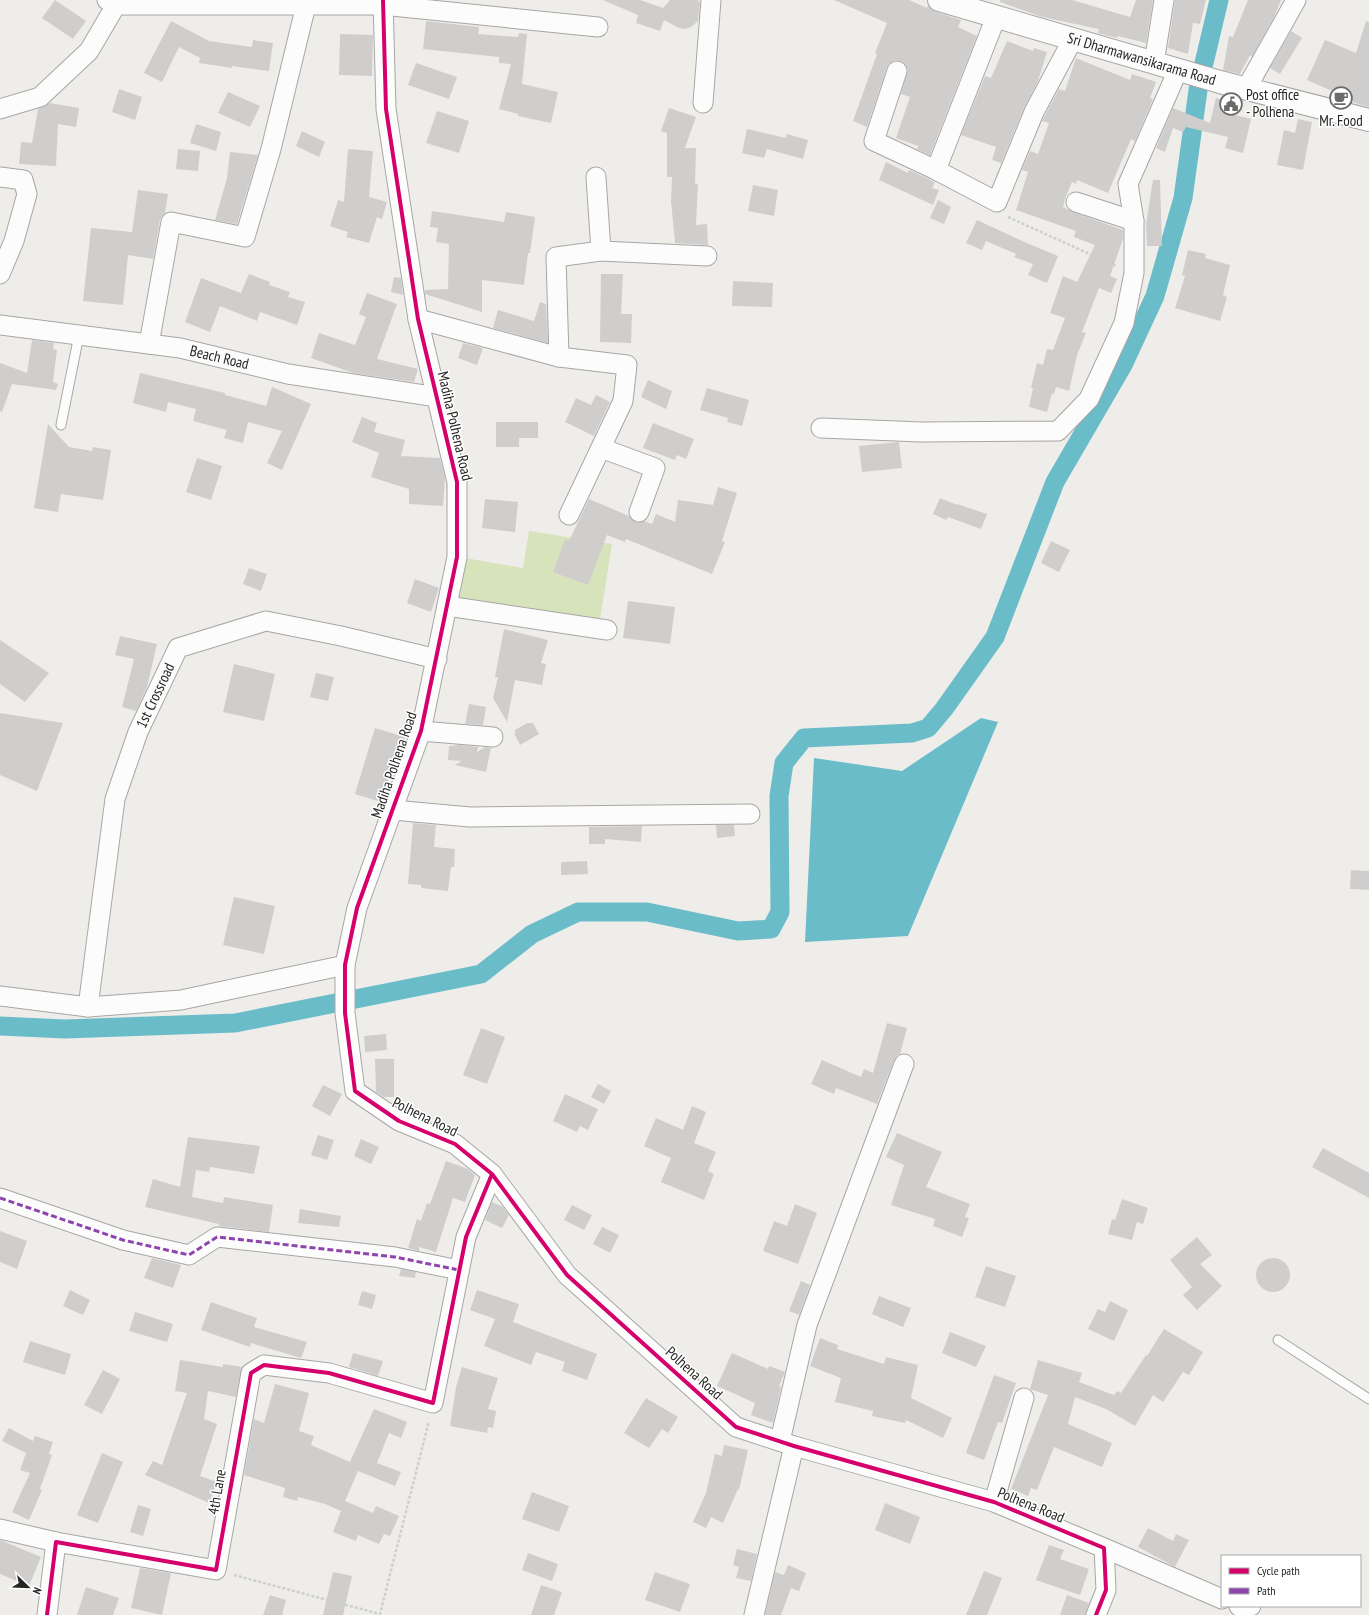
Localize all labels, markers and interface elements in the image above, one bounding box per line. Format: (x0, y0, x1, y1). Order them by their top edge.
street label: Sri Dharmawansikarama Road (1065, 28, 1218, 89)
place label: Post office - Polhena (1246, 85, 1299, 121)
cafe icon: Mr. Food (1328, 85, 1354, 111)
public building icon: Post office - Polhena (1218, 91, 1244, 117)
place label: Mr. Food (1319, 111, 1363, 130)
street label: Beach Road (188, 341, 251, 373)
street label: Madiha Polhena Road (434, 369, 477, 482)
street label: 1st Crossroad (131, 660, 178, 731)
street label: Madiha Polhena Road (366, 709, 421, 821)
street label: Polhena Road (389, 1093, 461, 1141)
street label: Polhena Road (662, 1342, 727, 1403)
street label: 4th Lane (203, 1468, 230, 1516)
street label: Polhena Road (995, 1483, 1067, 1527)
legend (1221, 1555, 1361, 1607)
text: Cycle path (1257, 1563, 1300, 1578)
north arrow (8, 1567, 48, 1607)
text: Path (1257, 1583, 1275, 1598)
text: N (30, 1585, 45, 1596)

